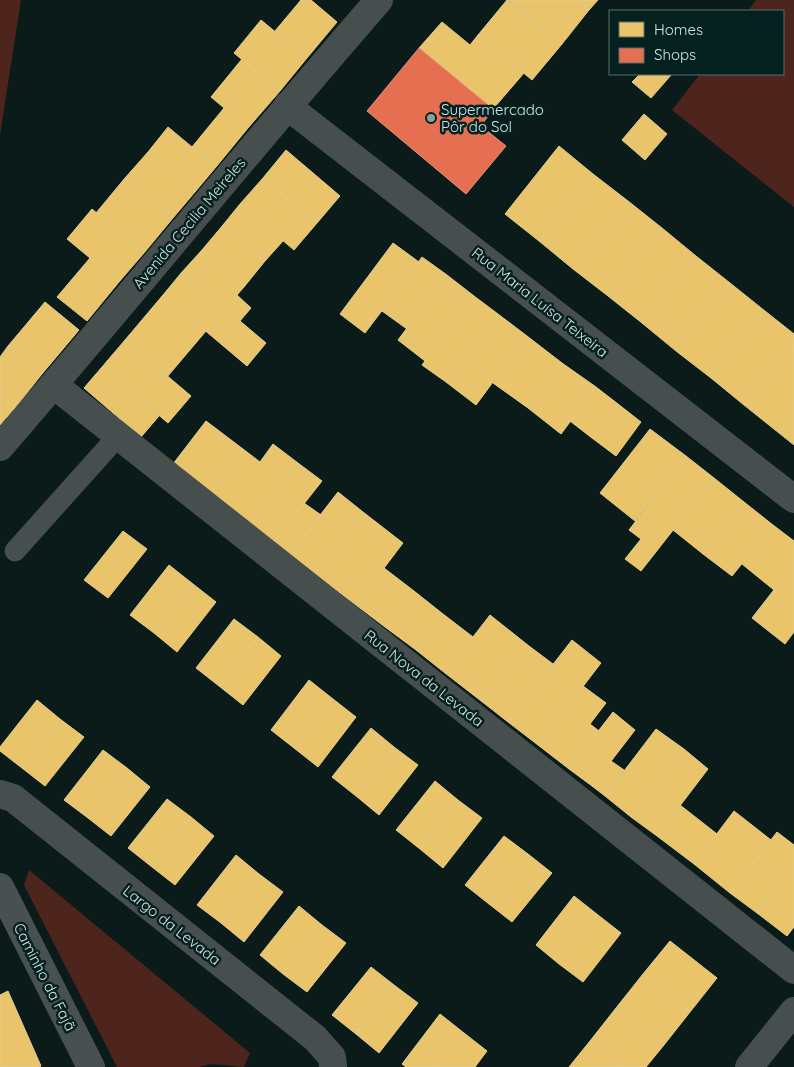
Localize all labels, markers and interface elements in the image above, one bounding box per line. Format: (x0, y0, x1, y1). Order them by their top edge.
legend (609, 10, 784, 75)
text: Homes (654, 20, 703, 39)
text: Shops (654, 45, 696, 64)
place label: Supermercado Pôr do Sol (441, 100, 544, 136)
marker: Supermercado Pôr do Sol (425, 112, 437, 124)
street label: Avenida Cecilia Meireles (128, 153, 250, 293)
street label: Rua Maria Luísa Teixeira (468, 243, 612, 361)
street label: Rua Nova da Levada (360, 625, 488, 731)
street label: Largo da Levada (119, 881, 225, 969)
street label: Caminho da Fajã (10, 920, 80, 1034)

